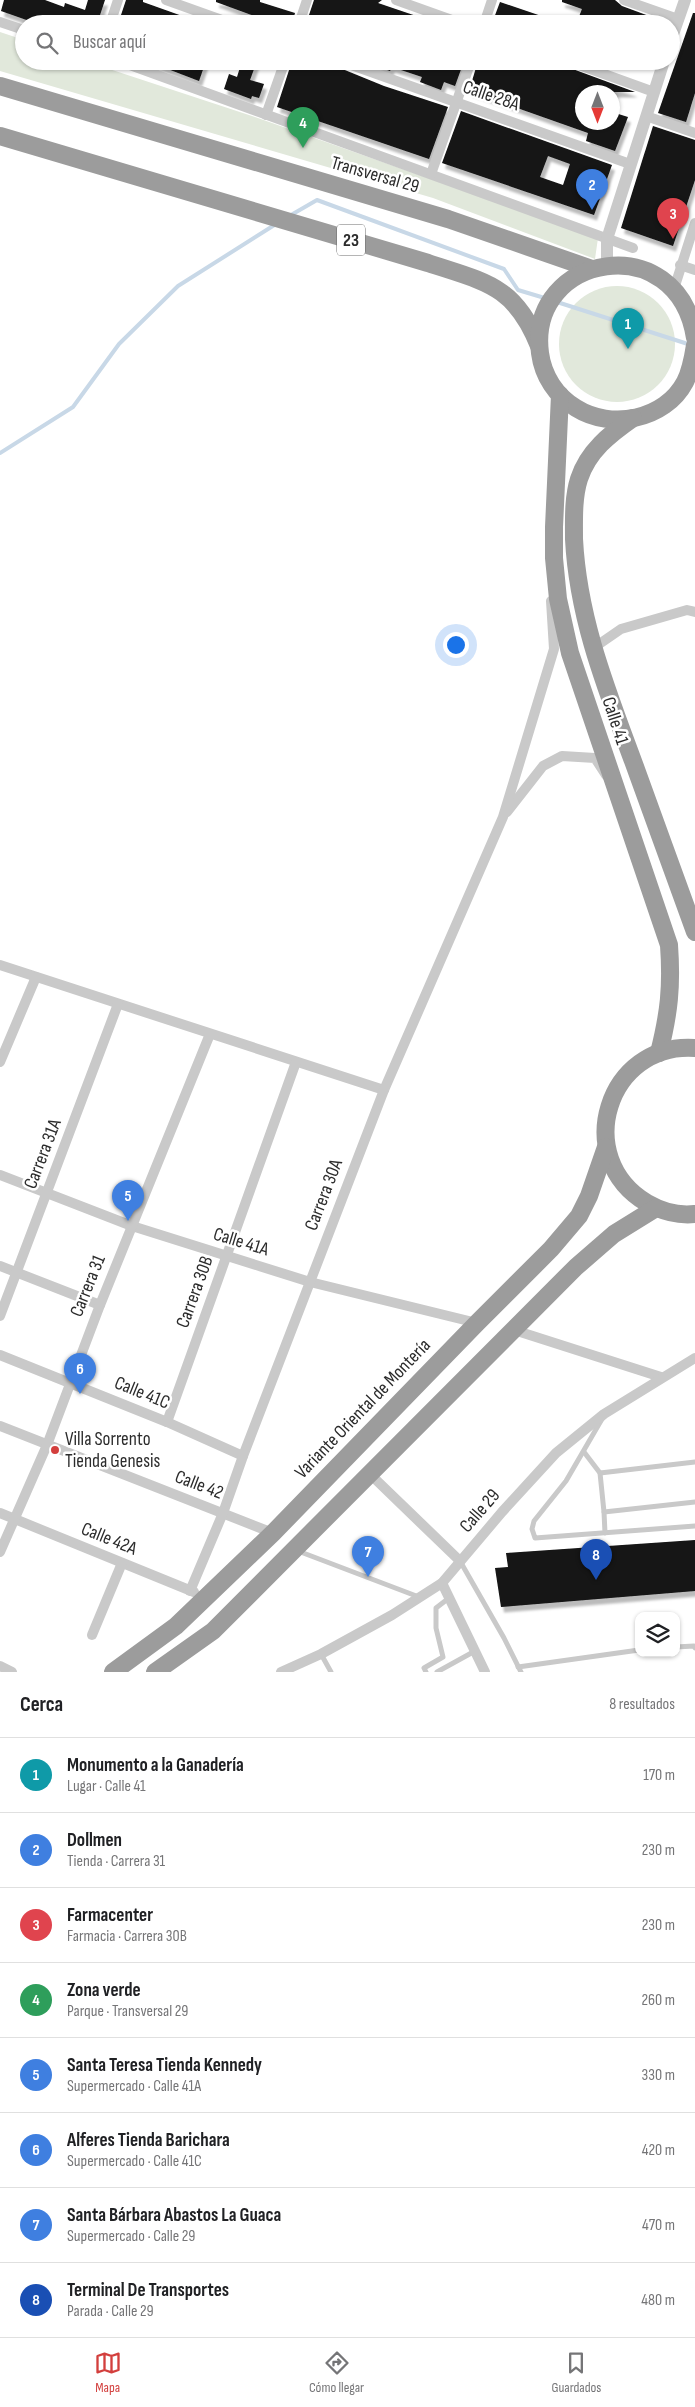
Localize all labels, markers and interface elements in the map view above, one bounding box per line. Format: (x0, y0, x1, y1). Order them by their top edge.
search box (15, 15, 680, 70)
icon: search (33, 29, 61, 57)
text: Buscar aquí (73, 31, 146, 54)
street label: Calle 28A (460, 76, 523, 117)
north arrow (575, 85, 620, 130)
pin: 4 (287, 107, 319, 148)
street label: Transversal 29 (328, 151, 422, 199)
pin: 2 (576, 169, 608, 210)
pin: 3 (657, 198, 689, 239)
road number: 23 (337, 224, 365, 256)
pin: 1 (612, 308, 644, 349)
your location (443, 632, 469, 658)
street label: Calle 41 (597, 694, 634, 748)
street label: Carrera 31A (19, 1115, 67, 1192)
street label: Carrera 30A (300, 1155, 348, 1234)
pin: 5 (112, 1180, 144, 1221)
street label: Calle 41A (210, 1223, 272, 1262)
street label: Carrera 31 (65, 1251, 111, 1320)
street label: Carrera 30B (171, 1253, 219, 1331)
street label: Variante Oriental de Montería (290, 1334, 436, 1484)
pin: 6 (64, 1353, 96, 1394)
street label: Calle 41C (111, 1372, 173, 1414)
place label: Villa Sorrento Tienda Genesis (65, 1428, 161, 1473)
marker: Villa Sorrento Tienda Genesis (49, 1444, 61, 1456)
street label: Calle 42 (172, 1465, 226, 1505)
street label: Calle 29 (455, 1485, 505, 1537)
street label: Calle 42A (78, 1517, 141, 1561)
pin: 7 (352, 1536, 384, 1577)
pin: 8 (580, 1539, 612, 1580)
map controls (635, 1612, 680, 1657)
button: layers (635, 1612, 680, 1657)
text: Cerca (20, 1692, 63, 1717)
text: 8 resultados (609, 1695, 675, 1714)
text: Monumento a la Ganadería (67, 1754, 244, 1777)
text: 1 (33, 1766, 39, 1785)
text: 170 m (643, 1766, 675, 1785)
text: Lugar · Calle 41 (67, 1777, 146, 1796)
text: Dollmen (67, 1829, 122, 1852)
text: 2 (32, 1841, 40, 1860)
text: 230 m (642, 1841, 675, 1860)
text: Tienda · Carrera 31 (67, 1852, 165, 1871)
text: Farmacenter (67, 1904, 153, 1927)
text: 3 (32, 1916, 40, 1935)
text: 230 m (642, 1916, 675, 1935)
text: Farmacia · Carrera 30B (67, 1927, 187, 1946)
text: Zona verde (67, 1979, 141, 2002)
text: 4 (32, 1991, 40, 2010)
text: 260 m (641, 1991, 675, 2010)
text: Parque · Transversal 29 (67, 2002, 188, 2021)
text: Santa Teresa Tienda Kennedy (67, 2054, 262, 2077)
text: 5 (32, 2066, 40, 2085)
text: 330 m (642, 2066, 675, 2085)
text: Supermercado · Calle 41A (67, 2077, 201, 2096)
text: Alferes Tienda Barichara (67, 2129, 230, 2152)
text: 6 (32, 2141, 40, 2160)
text: 420 m (642, 2141, 675, 2160)
text: Supermercado · Calle 41C (67, 2152, 202, 2171)
text: Santa Bárbara Abastos La Guaca (67, 2204, 281, 2227)
text: 7 (33, 2216, 39, 2235)
text: 470 m (642, 2216, 675, 2235)
text: Supermercado · Calle 29 (67, 2227, 195, 2246)
text: Terminal De Transportes (67, 2279, 229, 2302)
text: 8 (32, 2291, 40, 2310)
text: 480 m (641, 2291, 675, 2310)
text: Parada · Calle 29 (67, 2302, 154, 2321)
tab: Mapa (94, 2349, 122, 2396)
tab: Cómo llegar (309, 2349, 364, 2396)
tab: Guardados (551, 2349, 601, 2396)

